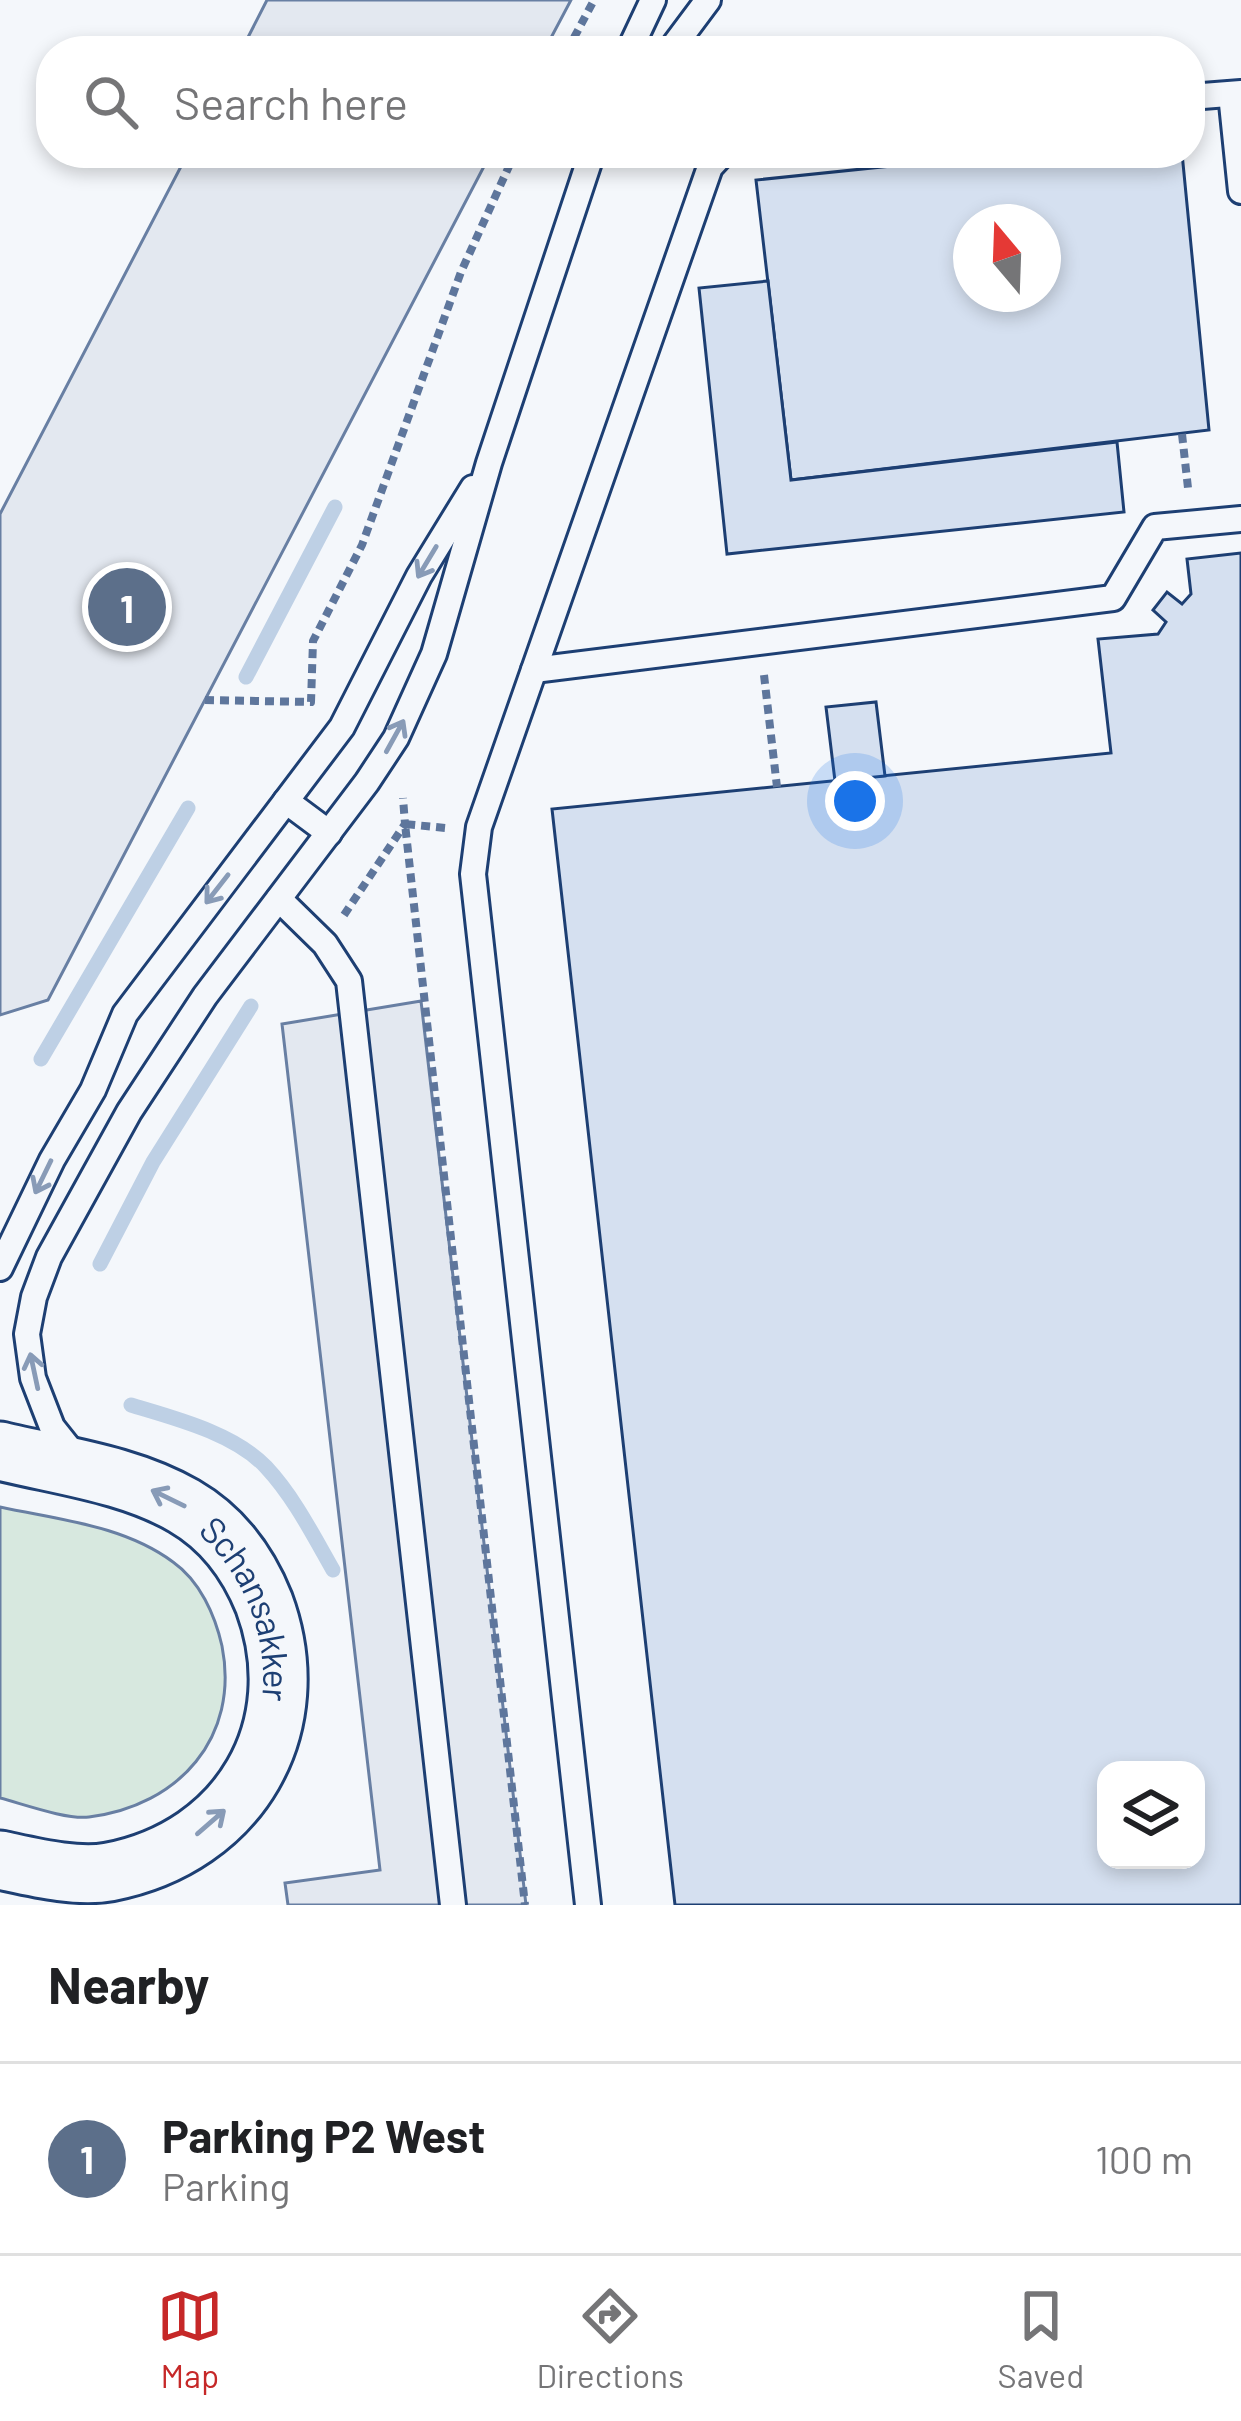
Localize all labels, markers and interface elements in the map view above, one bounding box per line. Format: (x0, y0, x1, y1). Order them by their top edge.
search box (36, 36, 1205, 168)
icon: search (78, 69, 144, 135)
text: Search here (174, 75, 408, 129)
north arrow (953, 204, 1061, 312)
one-way arrow (415, 544, 439, 578)
pin: 1 (88, 562, 166, 652)
one-way arrow (383, 719, 407, 754)
your location (825, 771, 885, 831)
one-way arrow (205, 872, 230, 905)
one-way arrow (31, 1159, 54, 1195)
one-way arrow (21, 1353, 44, 1391)
one-way arrow (151, 1486, 187, 1508)
street label: Schansakker (192, 1506, 300, 1703)
map controls (1097, 1761, 1205, 1869)
button: layers (1097, 1761, 1205, 1869)
one-way arrow (195, 1808, 225, 1836)
text: Nearby (48, 1953, 209, 2014)
text: Parking P2 West (162, 2108, 485, 2162)
text: 1 (80, 2135, 94, 2182)
text: 100 m (1095, 2135, 1193, 2182)
text: Parking (162, 2162, 290, 2209)
tab: Map (157, 2283, 223, 2395)
tab: Directions (536, 2283, 684, 2395)
tab: Saved (998, 2283, 1084, 2395)

